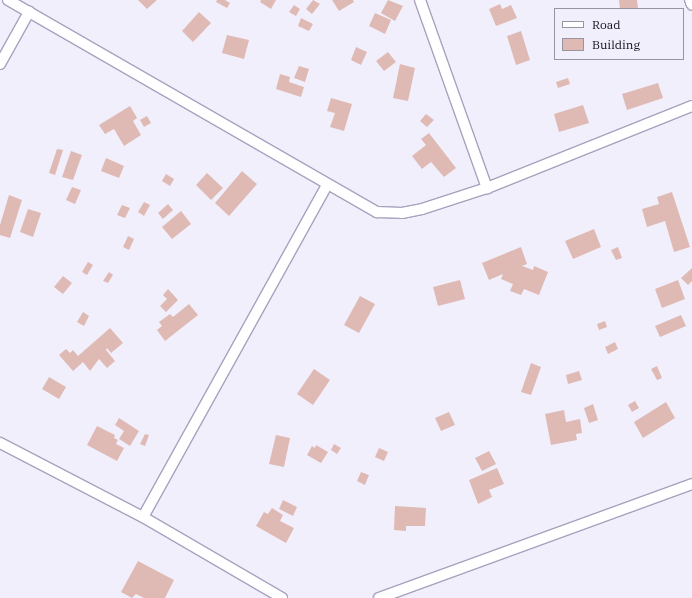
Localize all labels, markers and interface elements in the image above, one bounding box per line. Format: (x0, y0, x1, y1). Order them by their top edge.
legend (554, 8, 684, 60)
text: Road (592, 17, 621, 32)
text: Building (592, 37, 640, 52)

